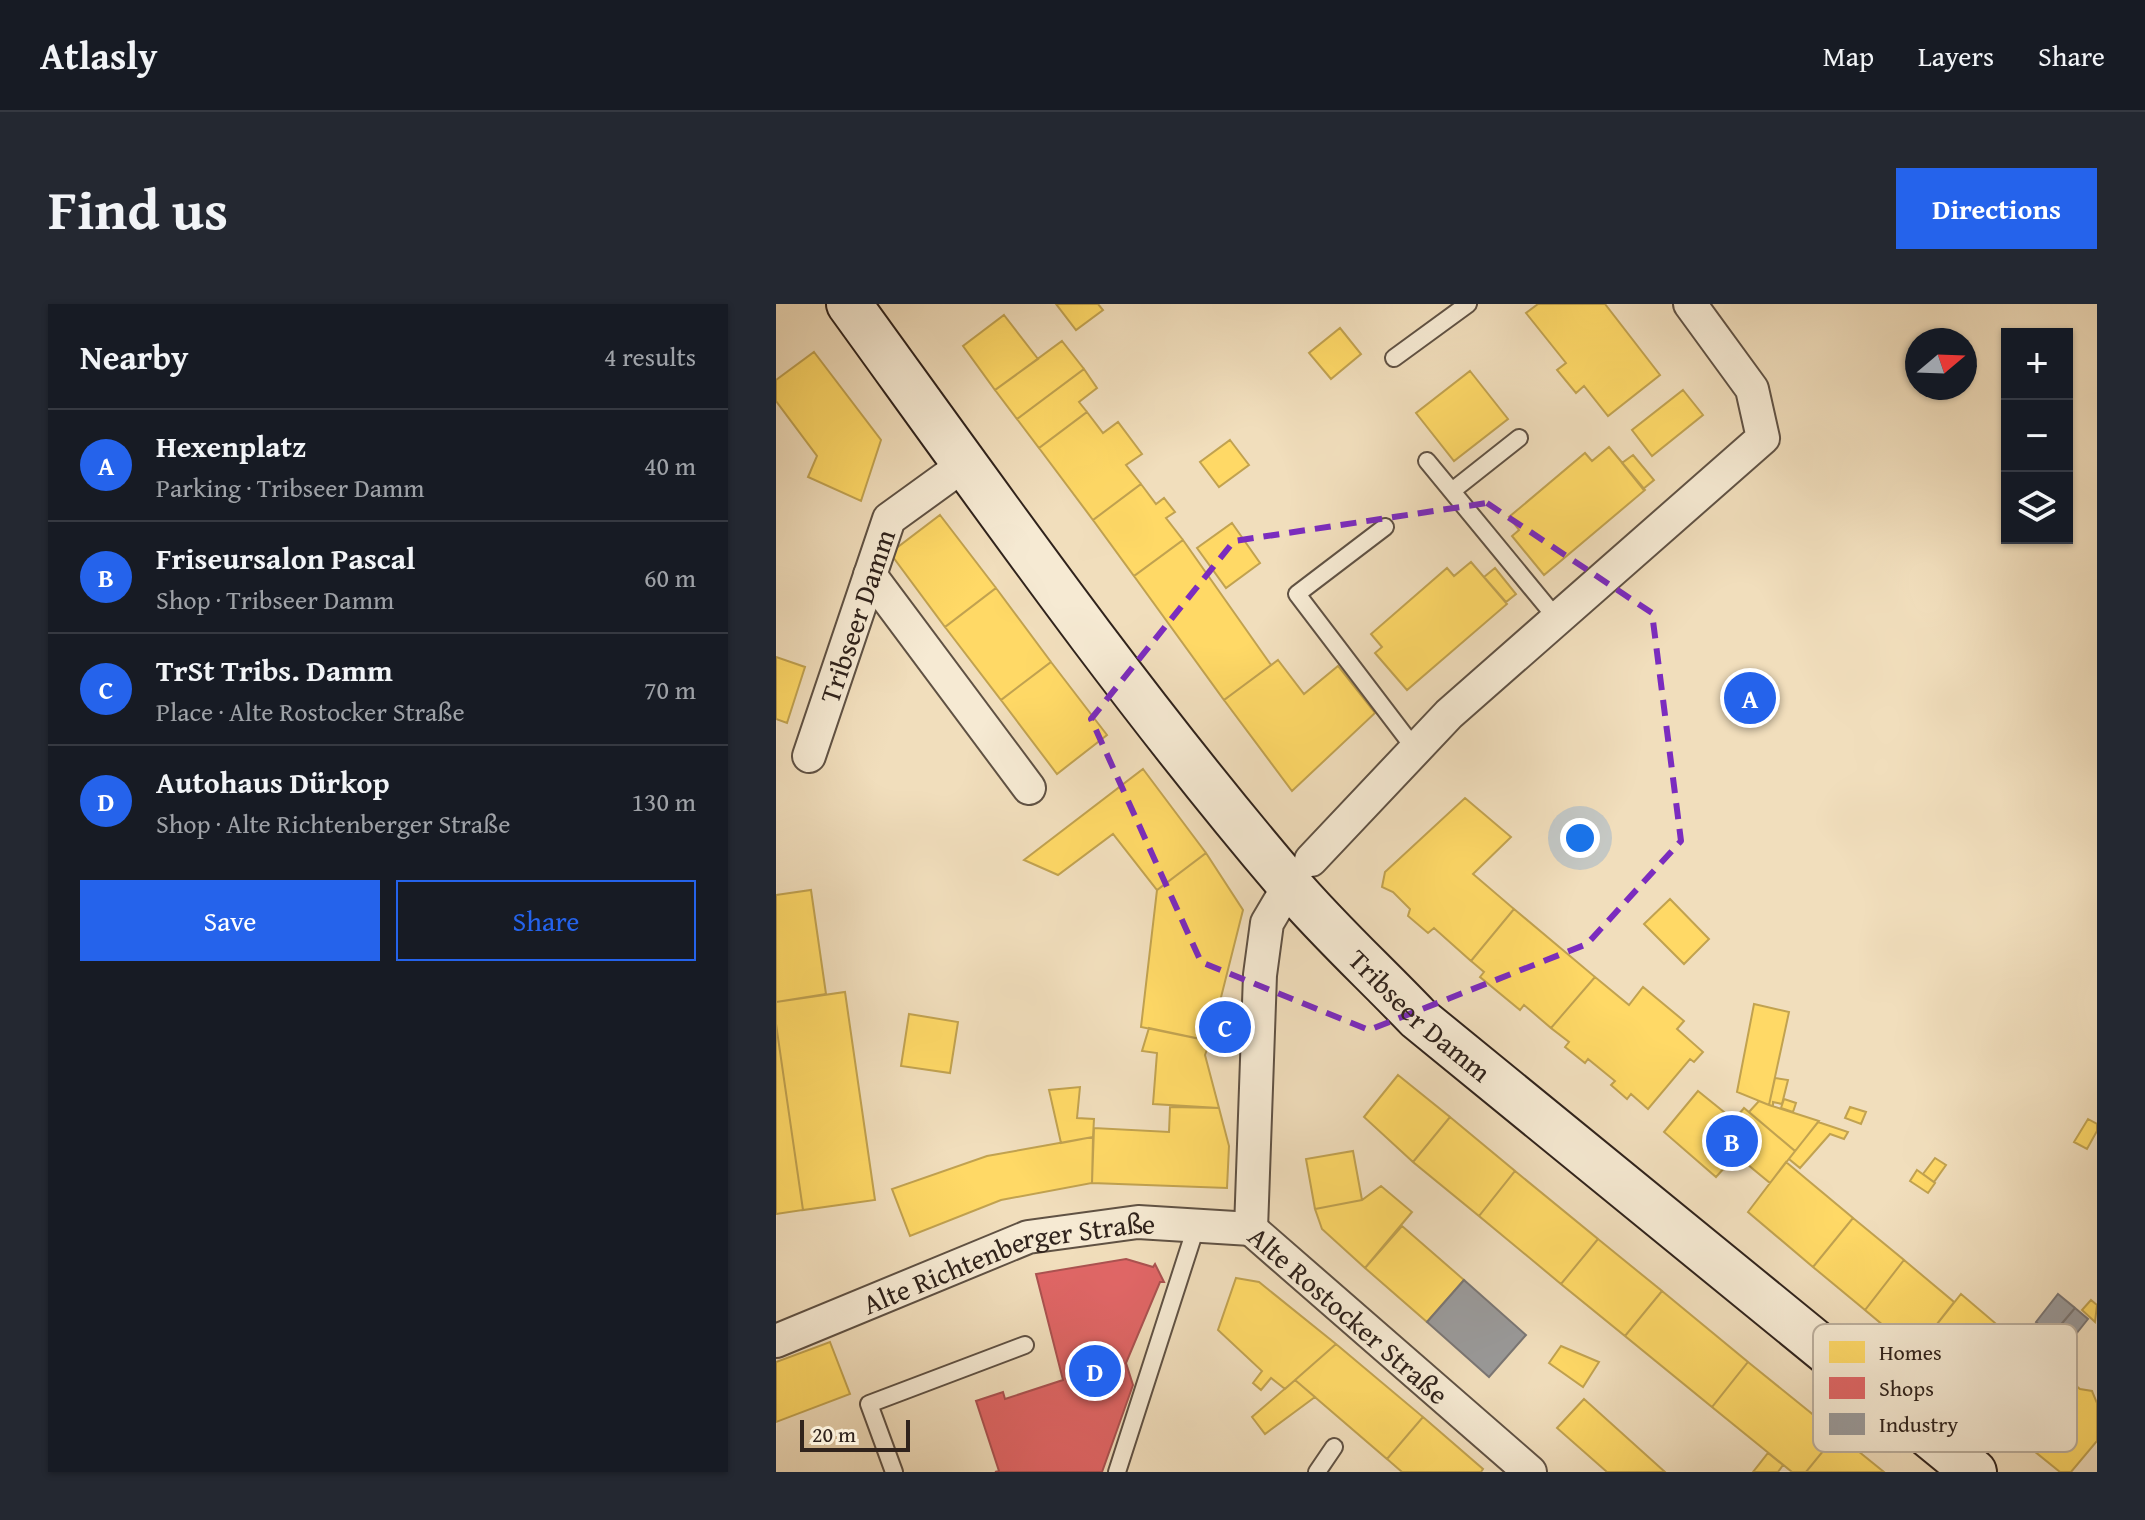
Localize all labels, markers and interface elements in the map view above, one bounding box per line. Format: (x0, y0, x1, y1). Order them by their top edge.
text: Atlasly (40, 27, 158, 83)
text: Map (1823, 35, 1874, 76)
text: Layers (1918, 35, 1994, 76)
text: Share (2038, 35, 2105, 76)
text: Find us (48, 167, 228, 250)
button: Directions (1896, 168, 2097, 249)
north arrow (1905, 328, 1977, 400)
map controls (2001, 328, 2073, 544)
button: + (2001, 328, 2073, 400)
text: Nearby (80, 332, 189, 381)
text: 4 results (604, 337, 696, 376)
button: − (2001, 400, 2073, 472)
text: Hexenplatz (156, 424, 306, 468)
text: A (98, 446, 114, 485)
text: 40 m (644, 446, 696, 485)
text: Parking · Tribseer Damm (156, 468, 425, 507)
button: layers (2001, 472, 2073, 544)
street label: Tribseer Damm (808, 523, 905, 708)
text: Friseursalon Pascal (156, 536, 415, 580)
text: B (98, 558, 114, 597)
text: 60 m (644, 558, 696, 597)
text: Shop · Tribseer Damm (156, 580, 394, 619)
text: TrSt Tribs. Damm (156, 648, 393, 692)
pin: A (1724, 668, 1776, 728)
text: C (99, 670, 113, 709)
text: 70 m (644, 670, 696, 709)
text: Place · Alte Rostocker Straße (156, 692, 465, 731)
text: Autohaus Dürkop (156, 760, 390, 804)
text: D (98, 782, 114, 821)
text: 130 m (631, 782, 696, 821)
text: Shop · Alte Richtenberger Straße (156, 804, 511, 843)
your location (1560, 818, 1600, 858)
button: Save (80, 880, 380, 961)
button: Share (396, 880, 696, 961)
street label: Tribseer Damm (1340, 939, 1501, 1091)
pin: C (1199, 997, 1251, 1057)
pin: B (1706, 1111, 1758, 1171)
street label: Alte Richtenberger Straße (856, 1201, 1157, 1324)
street label: Alte Rostocker Straße (1240, 1216, 1458, 1413)
legend (1813, 1324, 2077, 1452)
text: Homes (1879, 1336, 1942, 1368)
pin: D (1069, 1341, 1121, 1401)
text: Shops (1879, 1372, 1934, 1404)
text: Industry (1879, 1408, 1958, 1440)
scale bar (800, 1416, 910, 1452)
text: 20 m (812, 1418, 856, 1450)

